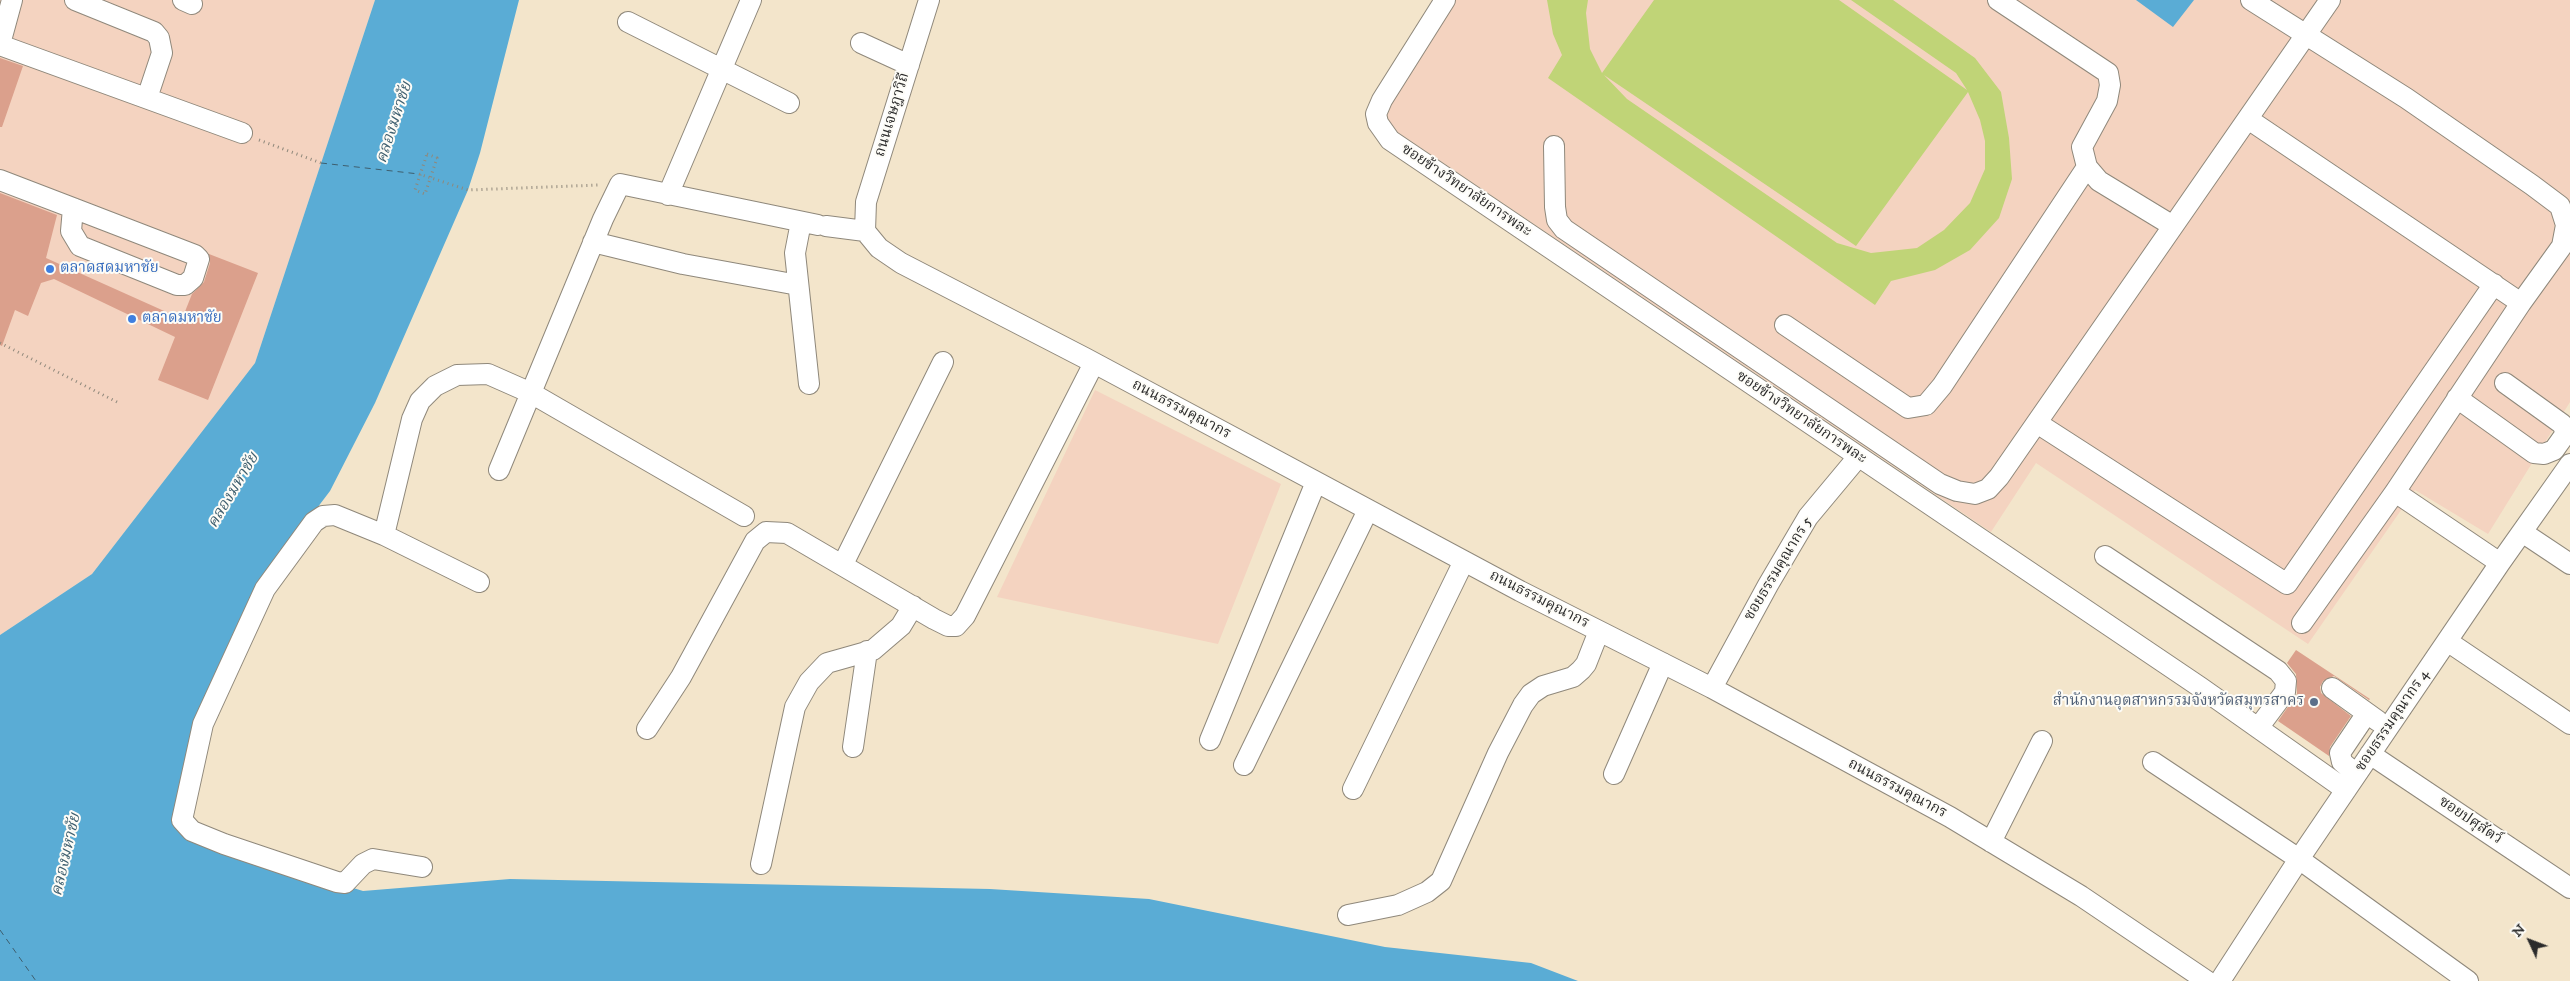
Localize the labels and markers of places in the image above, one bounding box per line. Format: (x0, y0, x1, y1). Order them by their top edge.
place label: ตลาดสดมหาชัย (60, 260, 159, 278)
marker: ตลาดสดมหาชัย (44, 263, 56, 275)
place label: ตลาดมหาชัย (142, 310, 222, 328)
marker: ตลาดมหาชัย (126, 313, 138, 325)
place label: สำนักงานอุตสาหกรรมจังหวัดสมุทรสาคร (2053, 693, 2304, 711)
marker: สำนักงานอุตสาหกรรมจังหวัดสมุทรสาคร (2308, 696, 2320, 708)

